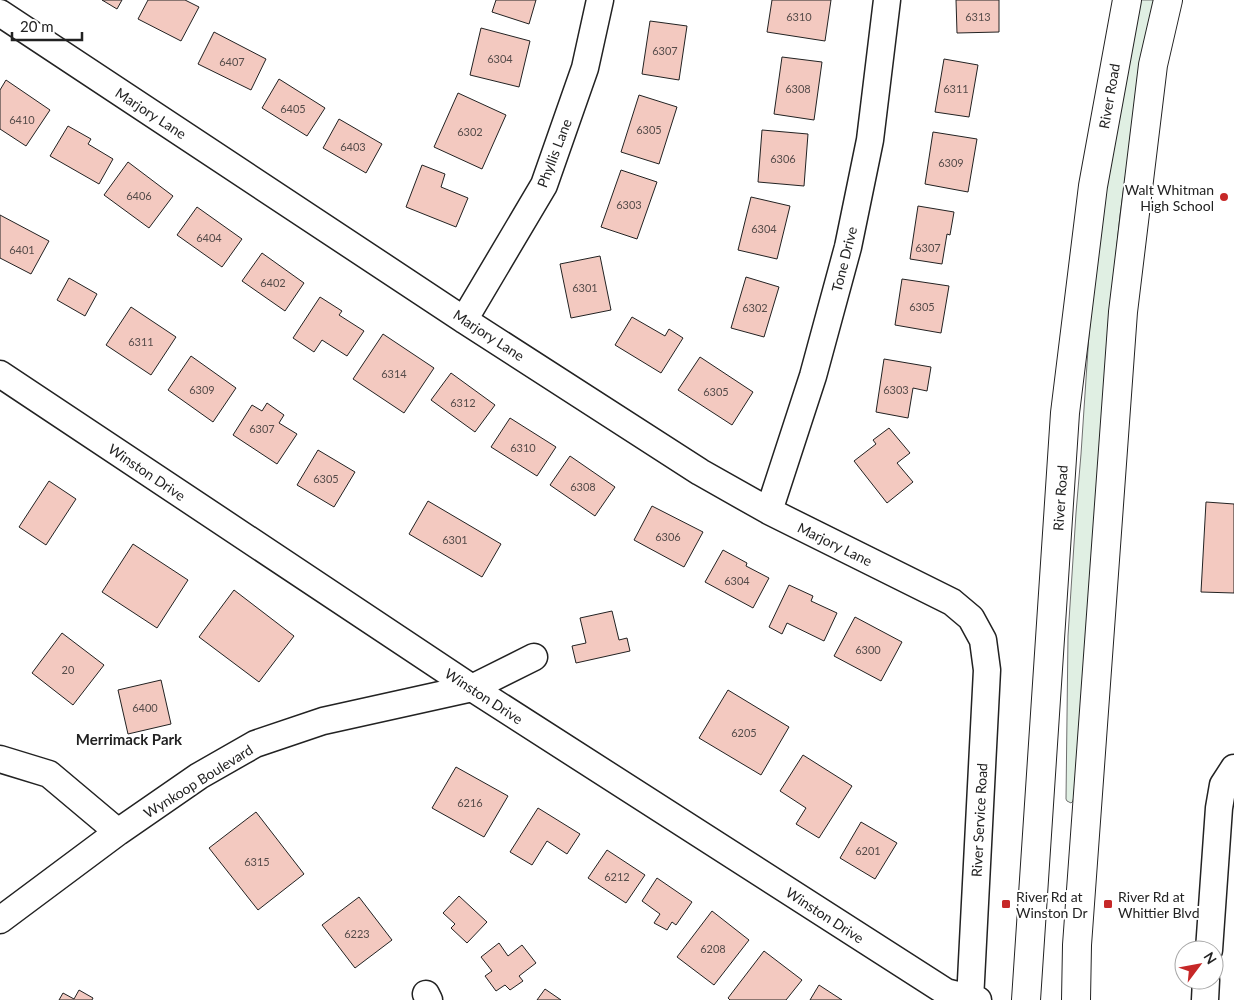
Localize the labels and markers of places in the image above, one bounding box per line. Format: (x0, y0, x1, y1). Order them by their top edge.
place label: Walt Whitman High School (1125, 181, 1214, 214)
marker: Walt Whitman High School (1218, 191, 1230, 203)
place label: River Rd at Winston Dr (1016, 888, 1088, 921)
place label: River Rd at Whittier Blvd (1118, 888, 1200, 921)
marker: River Rd at Winston Dr (1000, 898, 1012, 910)
marker: River Rd at Whittier Blvd (1102, 898, 1114, 910)

